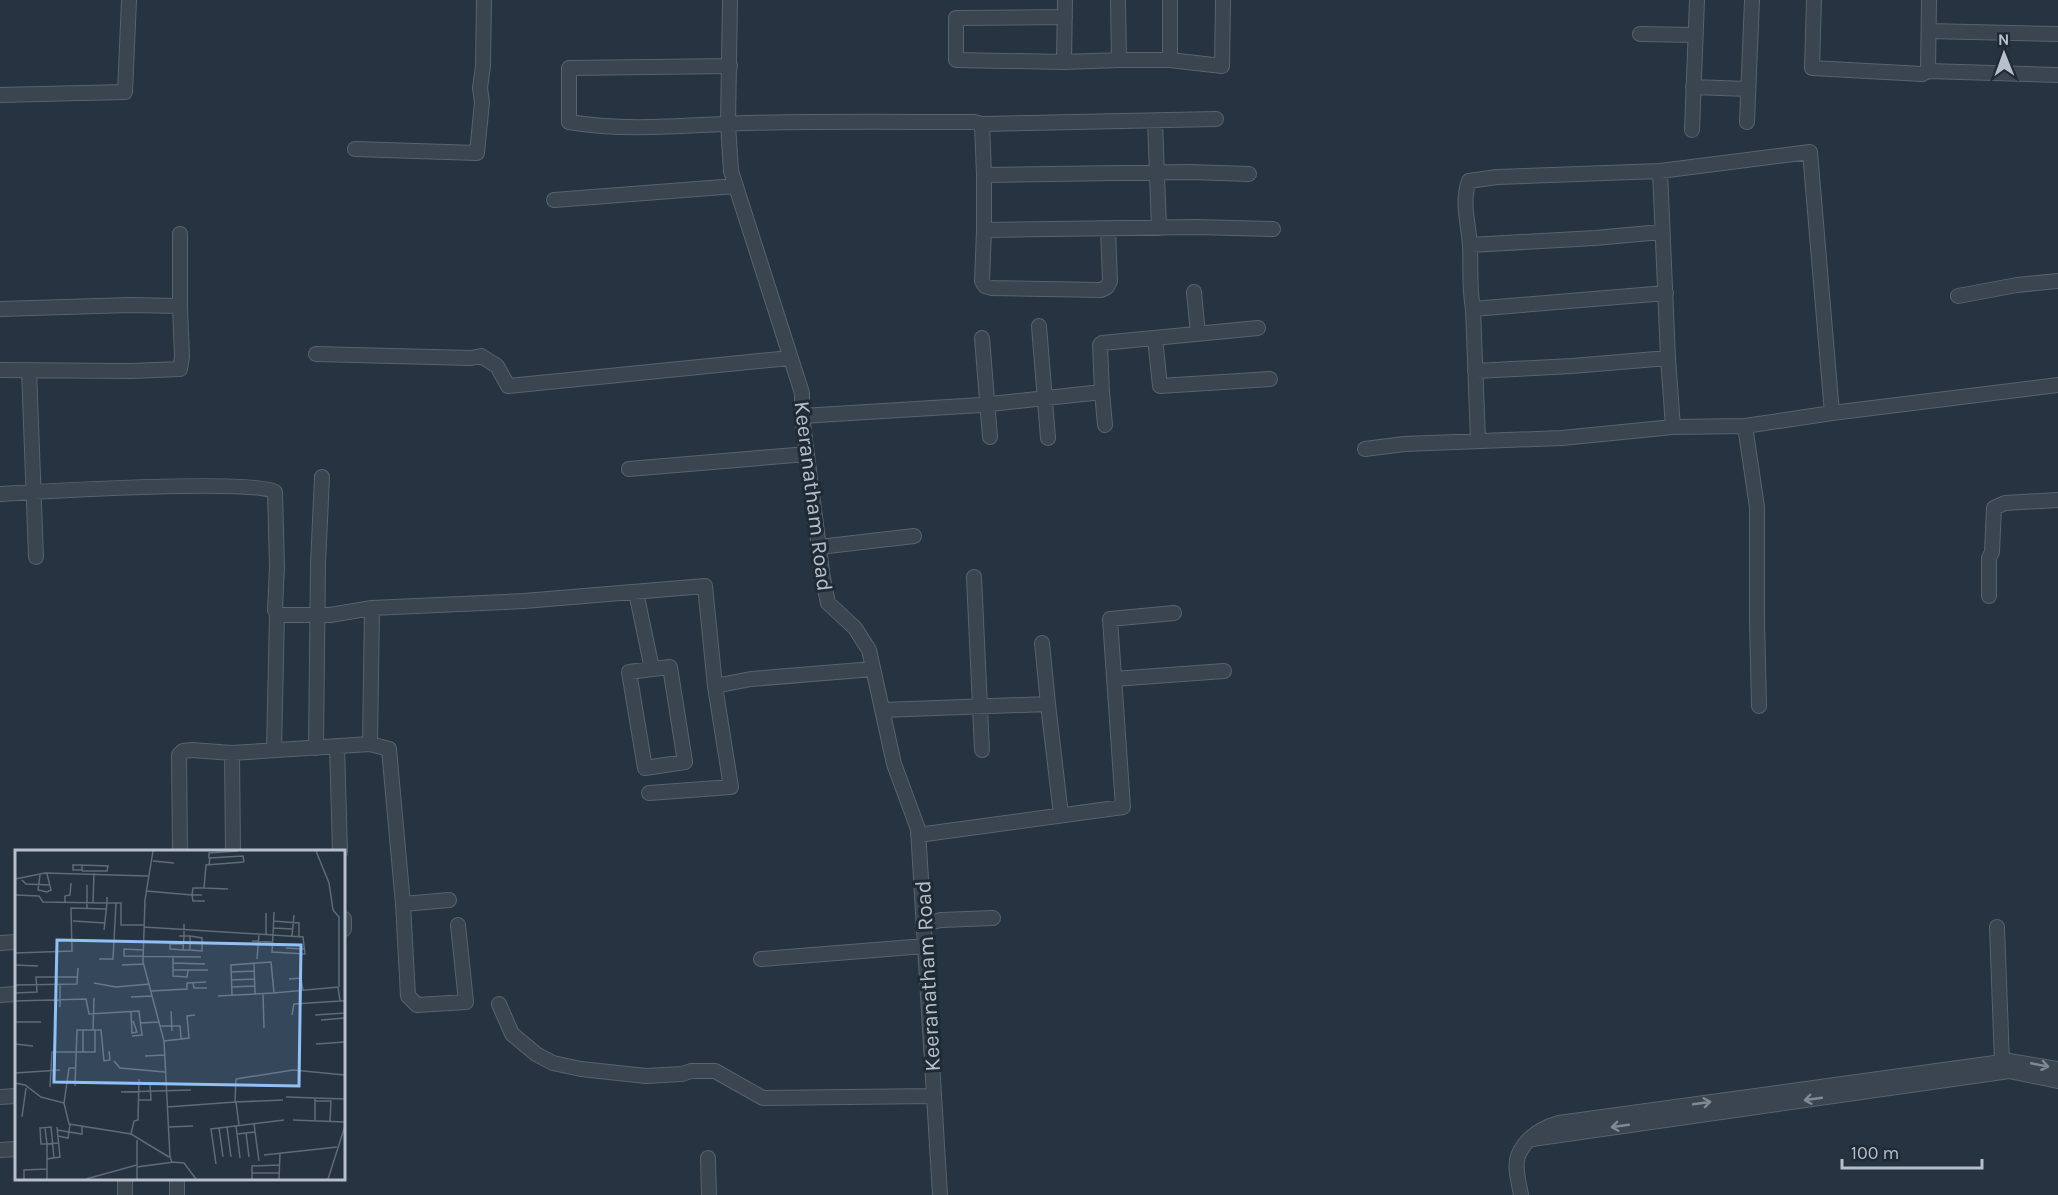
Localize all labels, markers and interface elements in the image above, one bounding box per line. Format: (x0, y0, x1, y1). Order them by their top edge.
north arrow (1974, 24, 2034, 84)
text: N (1998, 30, 2010, 49)
street label: Keeranatham Road (788, 399, 838, 593)
inset map (15, 850, 345, 1180)
street label: Keeranatham Road (910, 880, 946, 1072)
one-way arrow (2030, 1060, 2050, 1071)
one-way arrow (1804, 1094, 1824, 1105)
one-way arrow (1691, 1097, 1711, 1108)
one-way arrow (1611, 1120, 1631, 1131)
scale bar (1842, 1132, 1982, 1170)
text: 100 m (1851, 1142, 1899, 1164)

